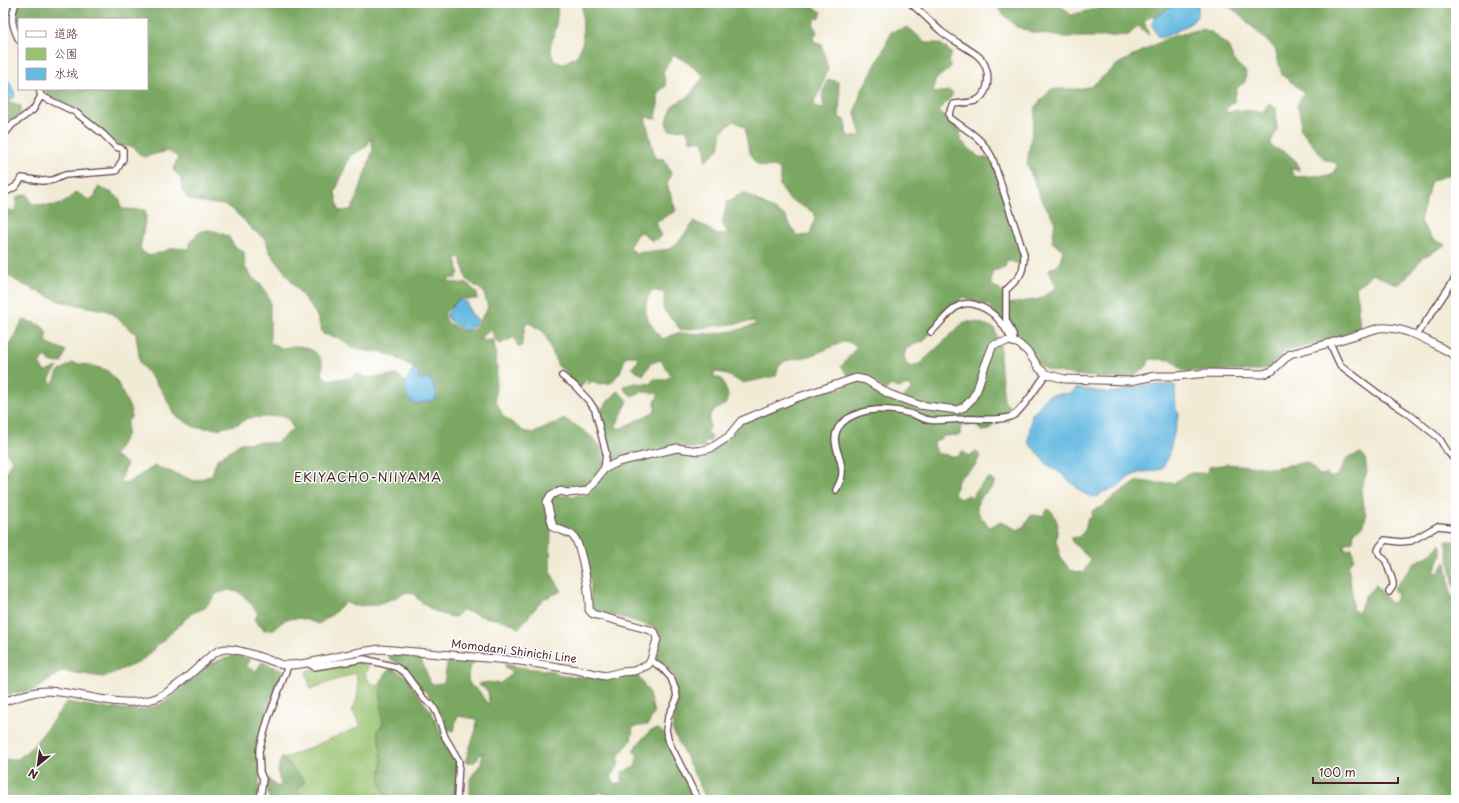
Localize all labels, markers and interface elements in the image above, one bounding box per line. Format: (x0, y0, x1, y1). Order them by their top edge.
legend (18, 18, 148, 90)
text: 道路 (54, 24, 78, 42)
text: 公園 (54, 44, 78, 62)
text: 水域 (54, 64, 78, 82)
district label: EKIYACHO-NIIYAMA (294, 467, 442, 486)
street label: Momodani Shinichi Line (450, 634, 578, 667)
north arrow (18, 745, 58, 785)
scale bar (1313, 759, 1398, 785)
text: 100 m (1319, 763, 1356, 781)
text: N (25, 764, 41, 784)

